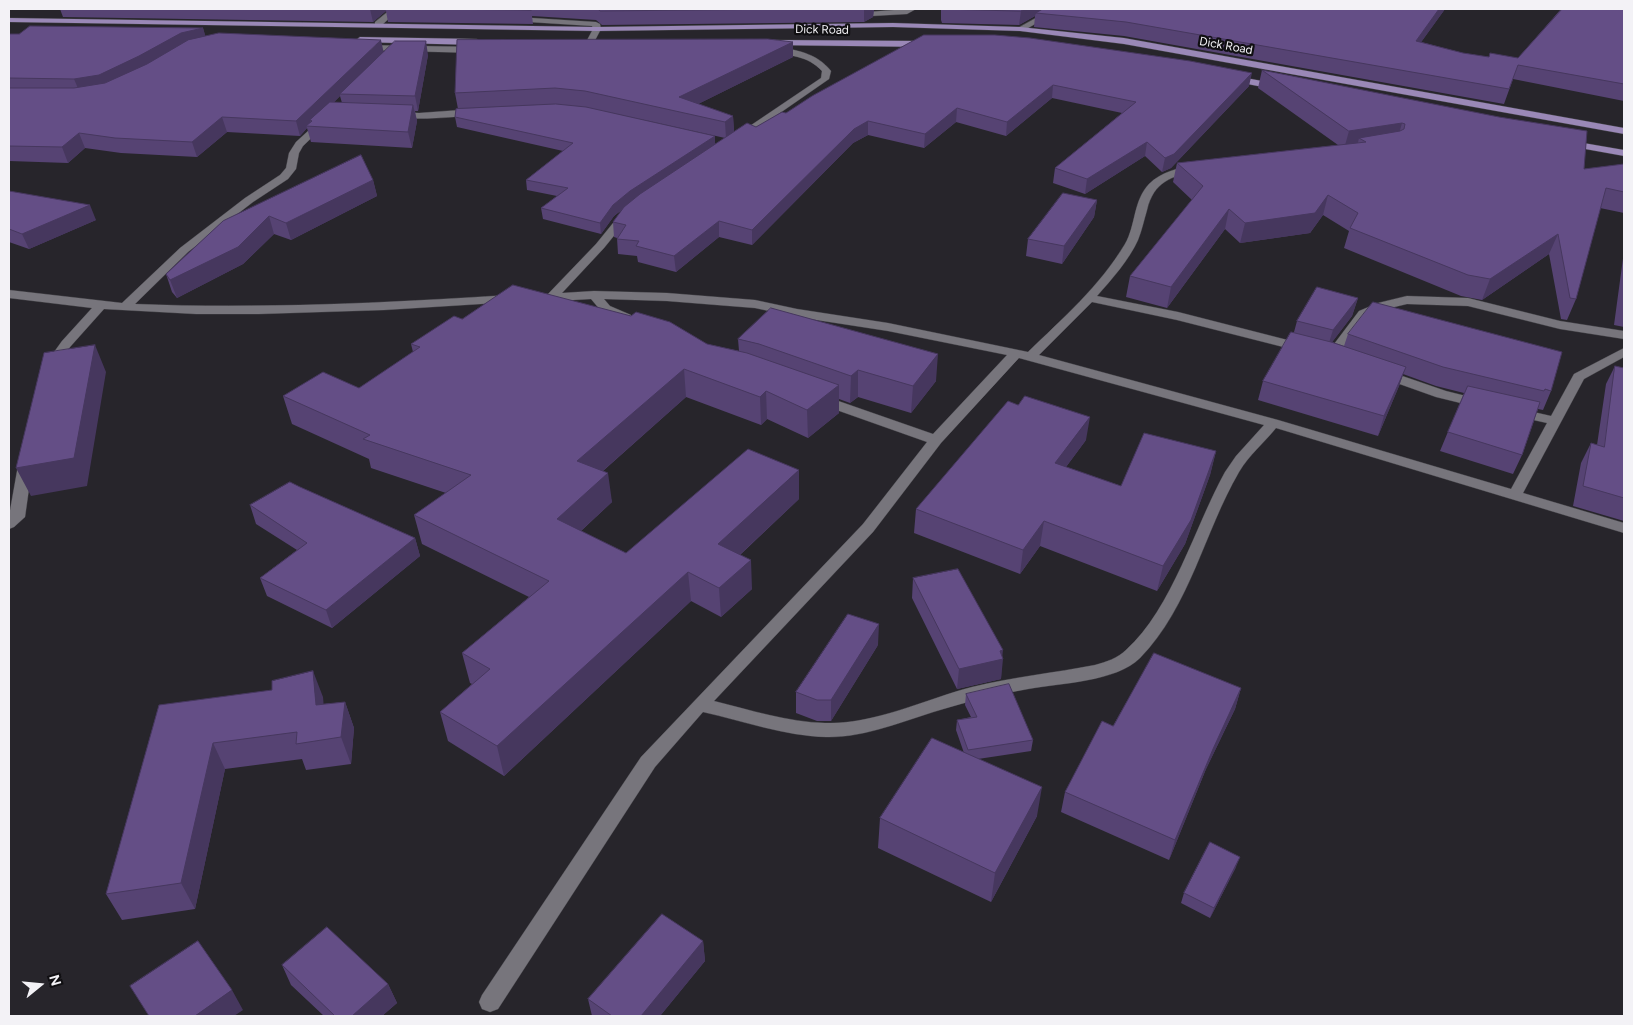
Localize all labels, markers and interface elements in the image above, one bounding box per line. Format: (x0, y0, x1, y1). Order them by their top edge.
street label: Dick Road (795, 22, 849, 38)
street label: Dick Road (1198, 34, 1254, 58)
north arrow (15, 960, 65, 1010)
text: N (45, 973, 65, 988)

